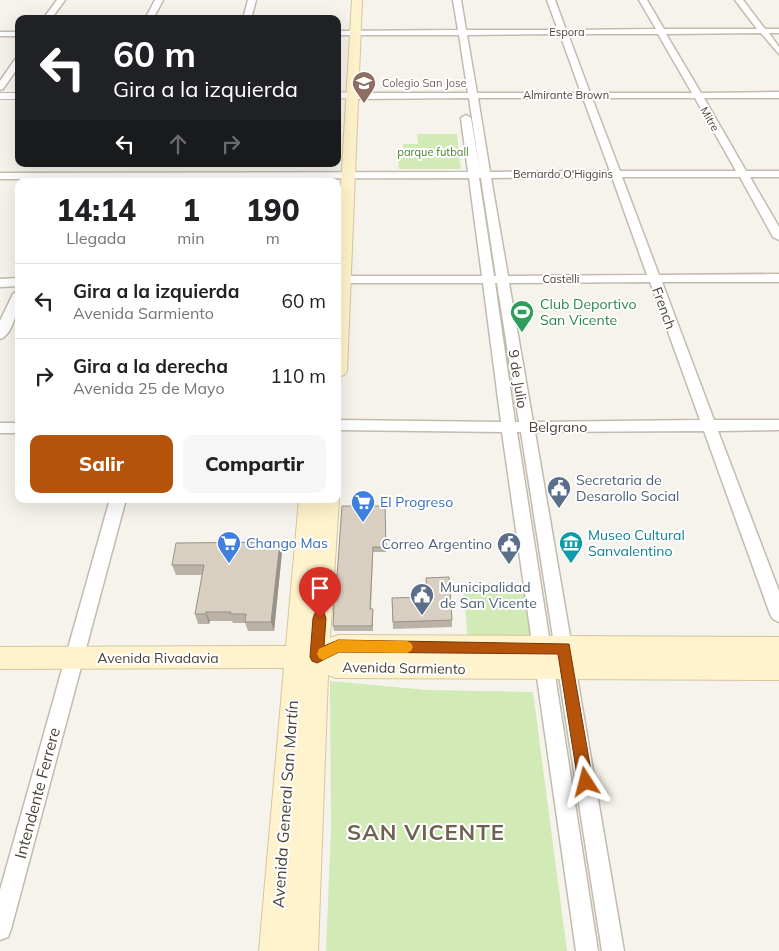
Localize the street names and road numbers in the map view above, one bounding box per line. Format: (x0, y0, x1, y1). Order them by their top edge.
street label: Espora (549, 25, 585, 39)
street label: Almirante Brown (523, 88, 609, 102)
street label: Mitre (697, 104, 723, 134)
street label: Bernardo O'Higgins (513, 167, 613, 181)
street label: Castelli (543, 272, 579, 286)
street label: French (648, 284, 680, 332)
street label: 9 de Julio (504, 348, 532, 410)
street label: Belgrano (529, 418, 587, 436)
street label: Avenida Rivadavia (97, 649, 219, 667)
street label: Avenida Sarmiento (342, 658, 466, 678)
street label: Avenida General San Martín (268, 699, 302, 909)
street label: Intendente Ferrere (10, 725, 64, 861)

